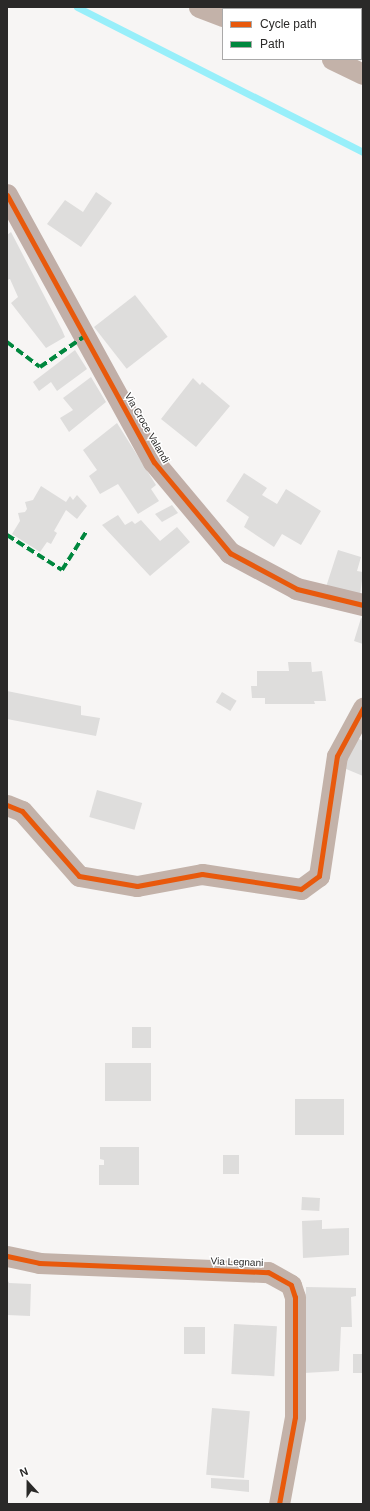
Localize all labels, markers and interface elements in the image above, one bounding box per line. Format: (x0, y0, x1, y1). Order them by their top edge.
legend (222, 8, 362, 60)
text: Cycle path (260, 17, 317, 31)
text: Path (260, 37, 285, 51)
street label: Via Croce Valandi (122, 391, 172, 465)
street label: Via Legnani (210, 1255, 264, 1269)
north arrow (8, 1463, 48, 1503)
text: N (18, 1465, 30, 1479)

